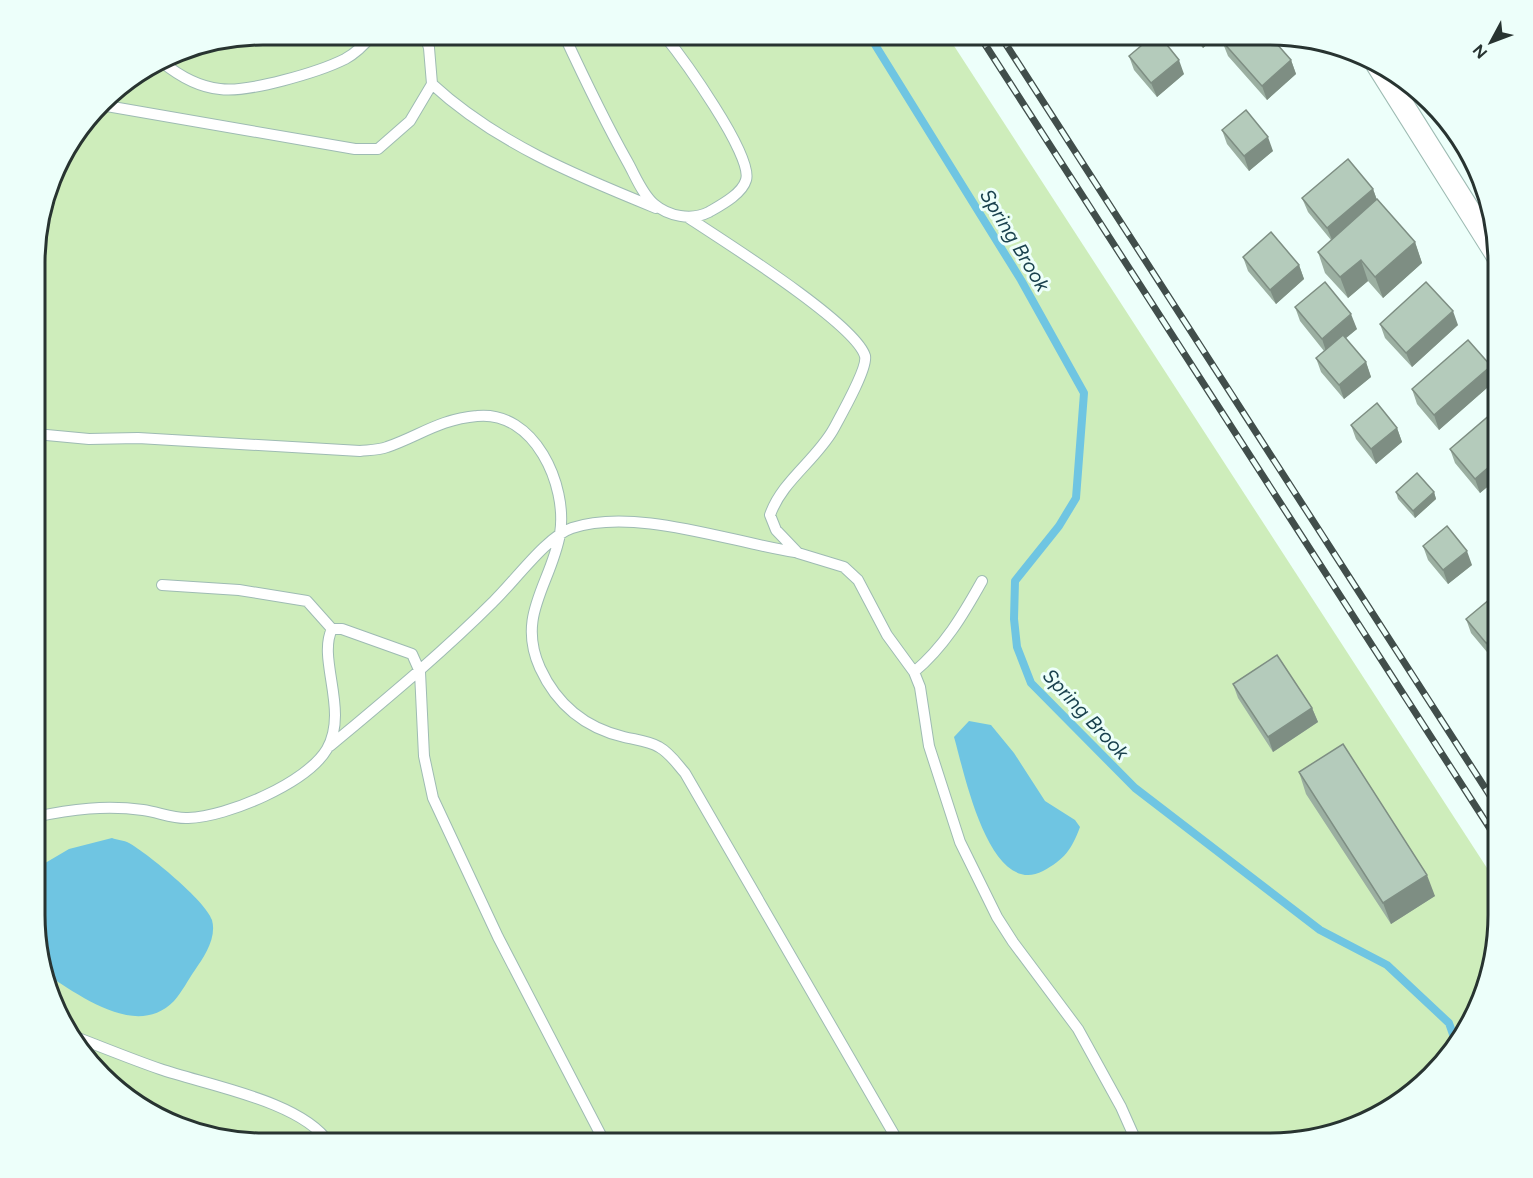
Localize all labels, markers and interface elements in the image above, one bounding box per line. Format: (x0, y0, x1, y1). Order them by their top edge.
north arrow (1461, 12, 1521, 72)
text: N (1469, 41, 1491, 62)
water label: Spring Brook (975, 184, 1056, 297)
water label: Spring Brook (1038, 664, 1135, 765)

